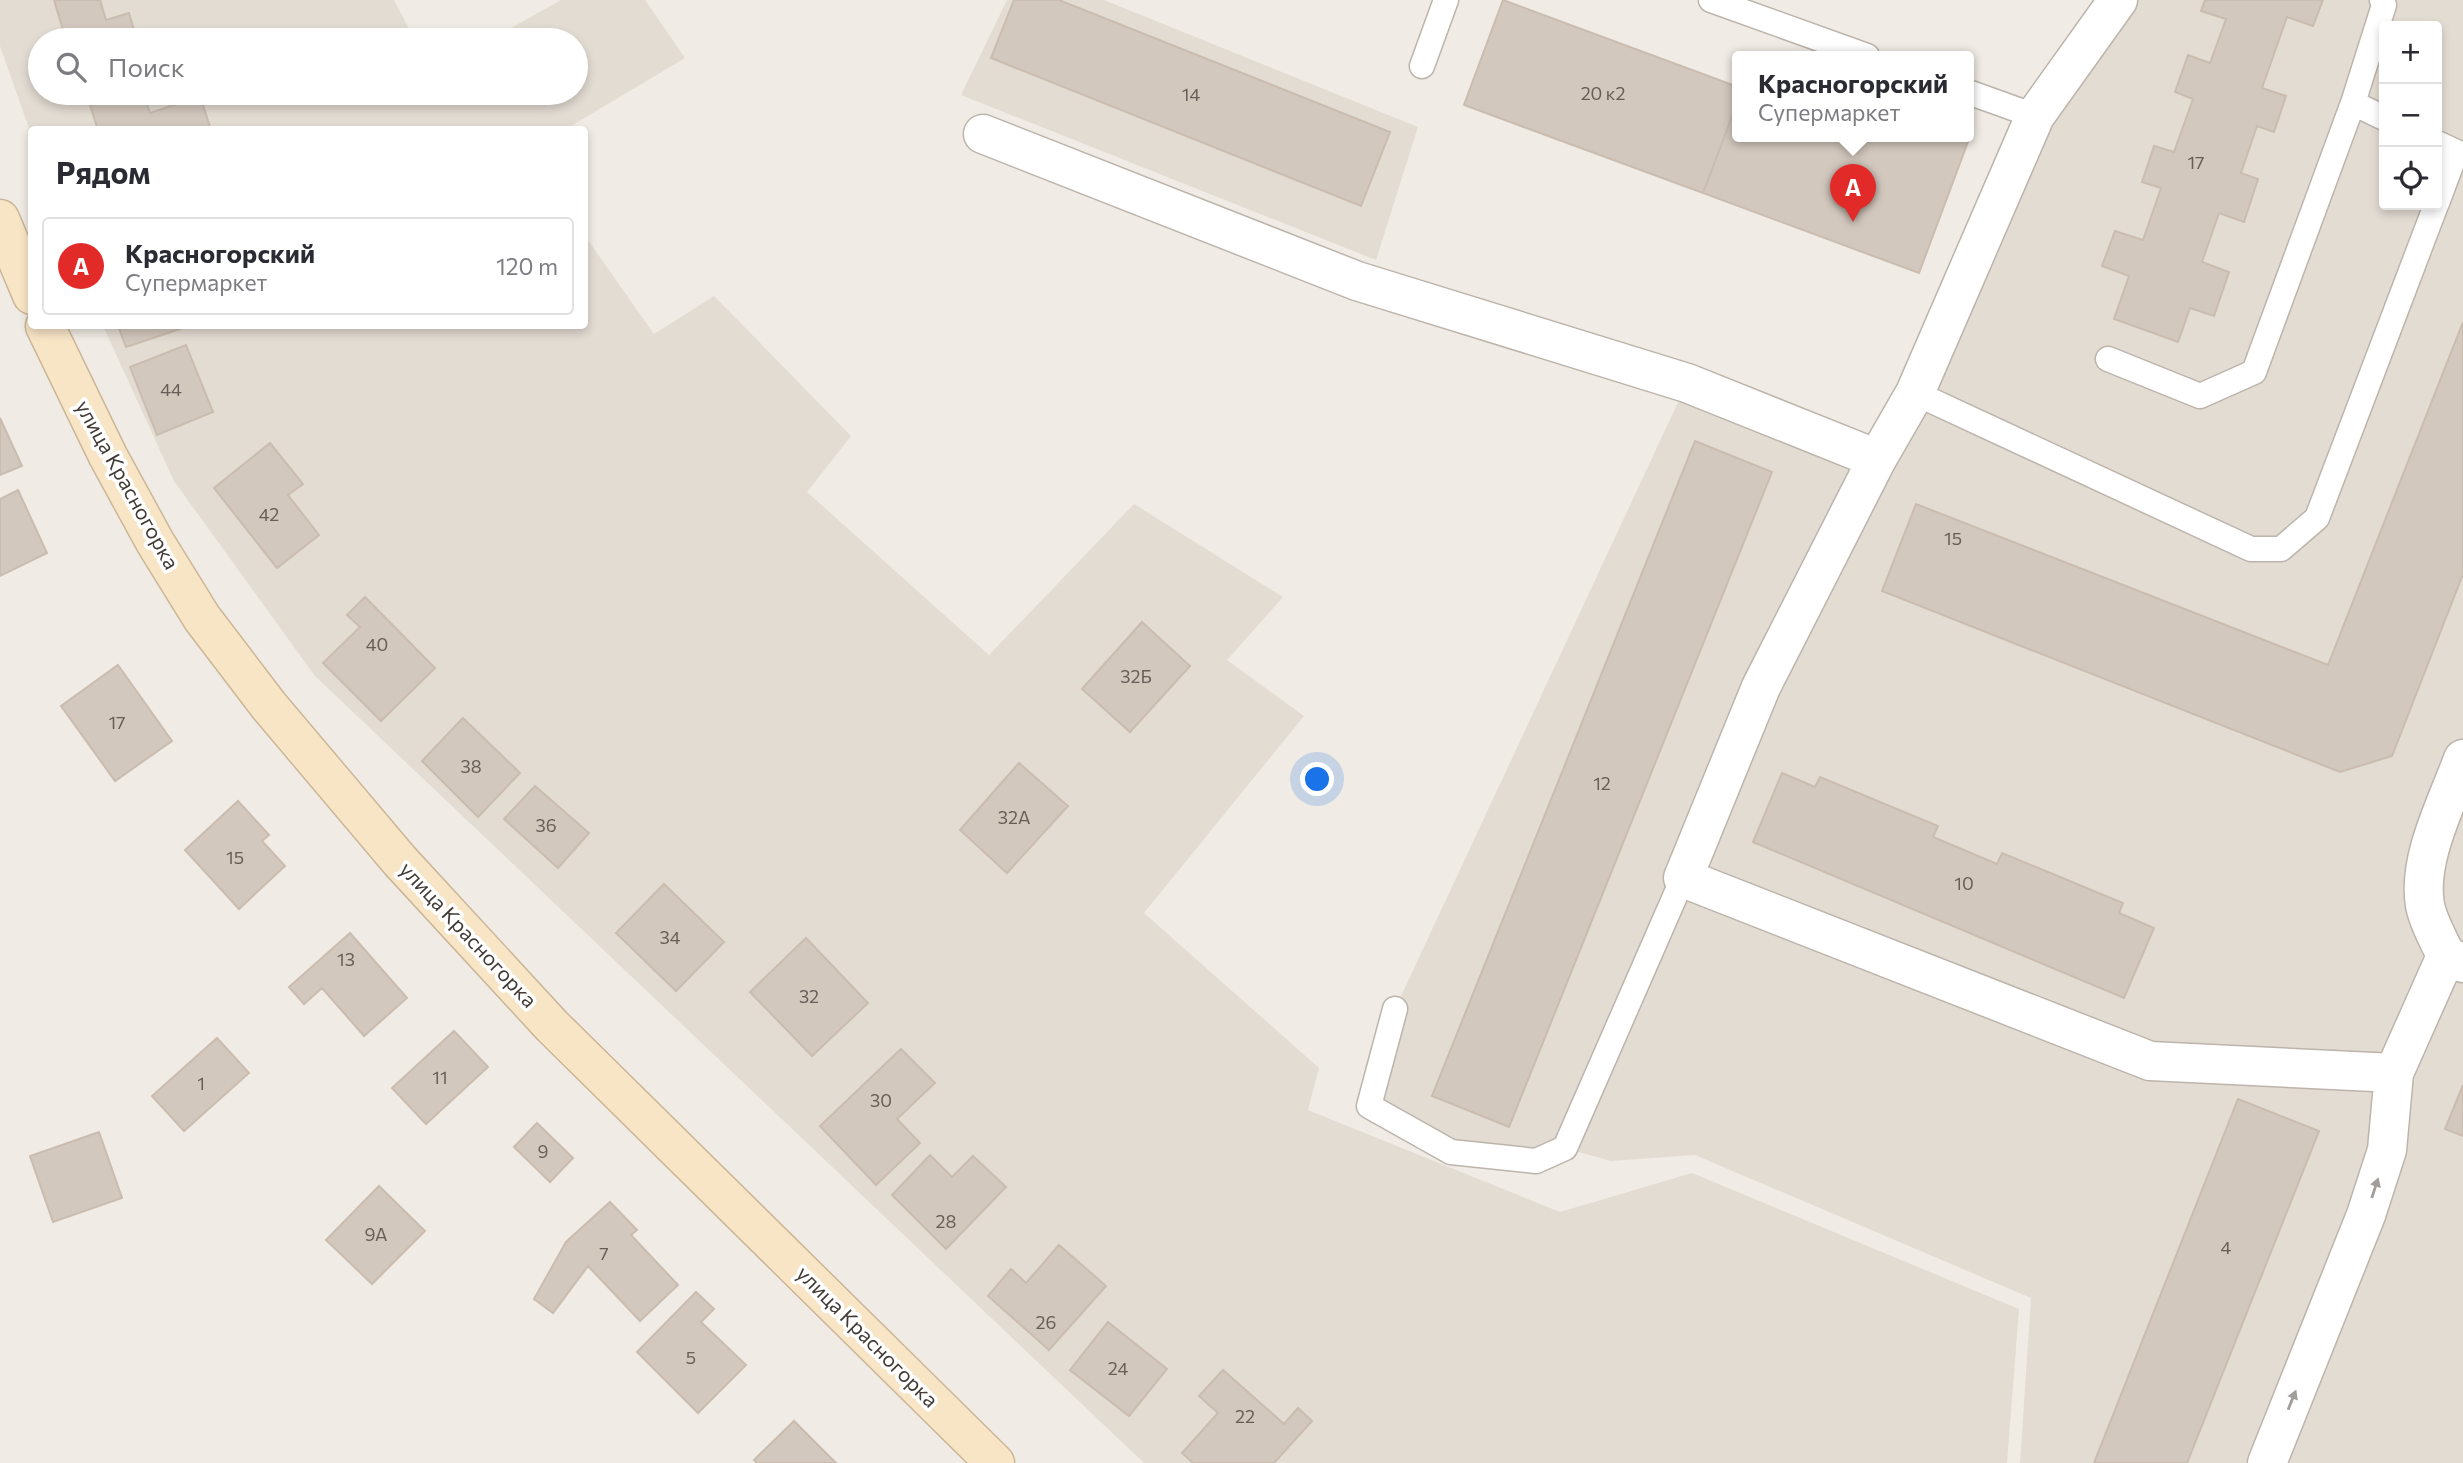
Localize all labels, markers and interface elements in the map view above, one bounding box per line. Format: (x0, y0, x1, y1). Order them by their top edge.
map controls (2379, 21, 2442, 210)
button: + (2379, 21, 2442, 84)
search box (28, 28, 588, 105)
icon: search (52, 48, 90, 86)
text: Поиск (108, 51, 185, 82)
popup (1732, 51, 1974, 142)
text: Красногорский (1758, 67, 1948, 98)
house number: 20 к2 (1581, 82, 1625, 104)
house number: 14 (1182, 83, 1200, 105)
button: − (2379, 84, 2442, 147)
text: Супермаркет (1758, 98, 1900, 126)
button: locate (2379, 147, 2442, 210)
house number: 17 (2187, 151, 2205, 173)
text: Рядом (56, 153, 150, 190)
pin: A (1830, 164, 1876, 222)
text: Красногорский (125, 237, 315, 268)
text: A (73, 252, 89, 280)
text: 120 m (496, 252, 558, 280)
text: Супермаркет (125, 268, 267, 296)
house number: 44 (160, 378, 182, 400)
street label: улица Красногорка (71, 395, 185, 573)
house number: 42 (259, 503, 279, 525)
house number: 15 (1944, 527, 1962, 549)
house number: 40 (366, 633, 388, 655)
house number: 32Б (1120, 665, 1152, 687)
house number: 17 (108, 711, 126, 733)
house number: 38 (460, 755, 482, 777)
your location (1300, 762, 1334, 796)
house number: 12 (1593, 772, 1611, 794)
house number: 32А (998, 806, 1030, 828)
house number: 36 (535, 814, 557, 836)
house number: 15 (226, 846, 244, 868)
street label: улица Красногорка (395, 856, 543, 1012)
house number: 10 (1954, 872, 1974, 894)
house number: 34 (659, 926, 681, 948)
house number: 13 (337, 948, 355, 970)
house number: 32 (799, 985, 819, 1007)
house number: 11 (432, 1066, 448, 1088)
house number: 1 (197, 1072, 205, 1094)
house number: 30 (870, 1089, 892, 1111)
house number: 9 (538, 1140, 548, 1162)
one-way arrow (2370, 1177, 2381, 1198)
house number: 28 (936, 1210, 957, 1232)
house number: 9А (365, 1223, 387, 1245)
house number: 4 (2221, 1236, 2232, 1258)
house number: 7 (599, 1242, 609, 1264)
street label: улица Красногорка (792, 1260, 944, 1412)
house number: 26 (1036, 1311, 1056, 1333)
house number: 5 (686, 1346, 696, 1368)
house number: 24 (1108, 1357, 1128, 1379)
one-way arrow (2287, 1389, 2298, 1410)
house number: 22 (1235, 1405, 1255, 1427)

